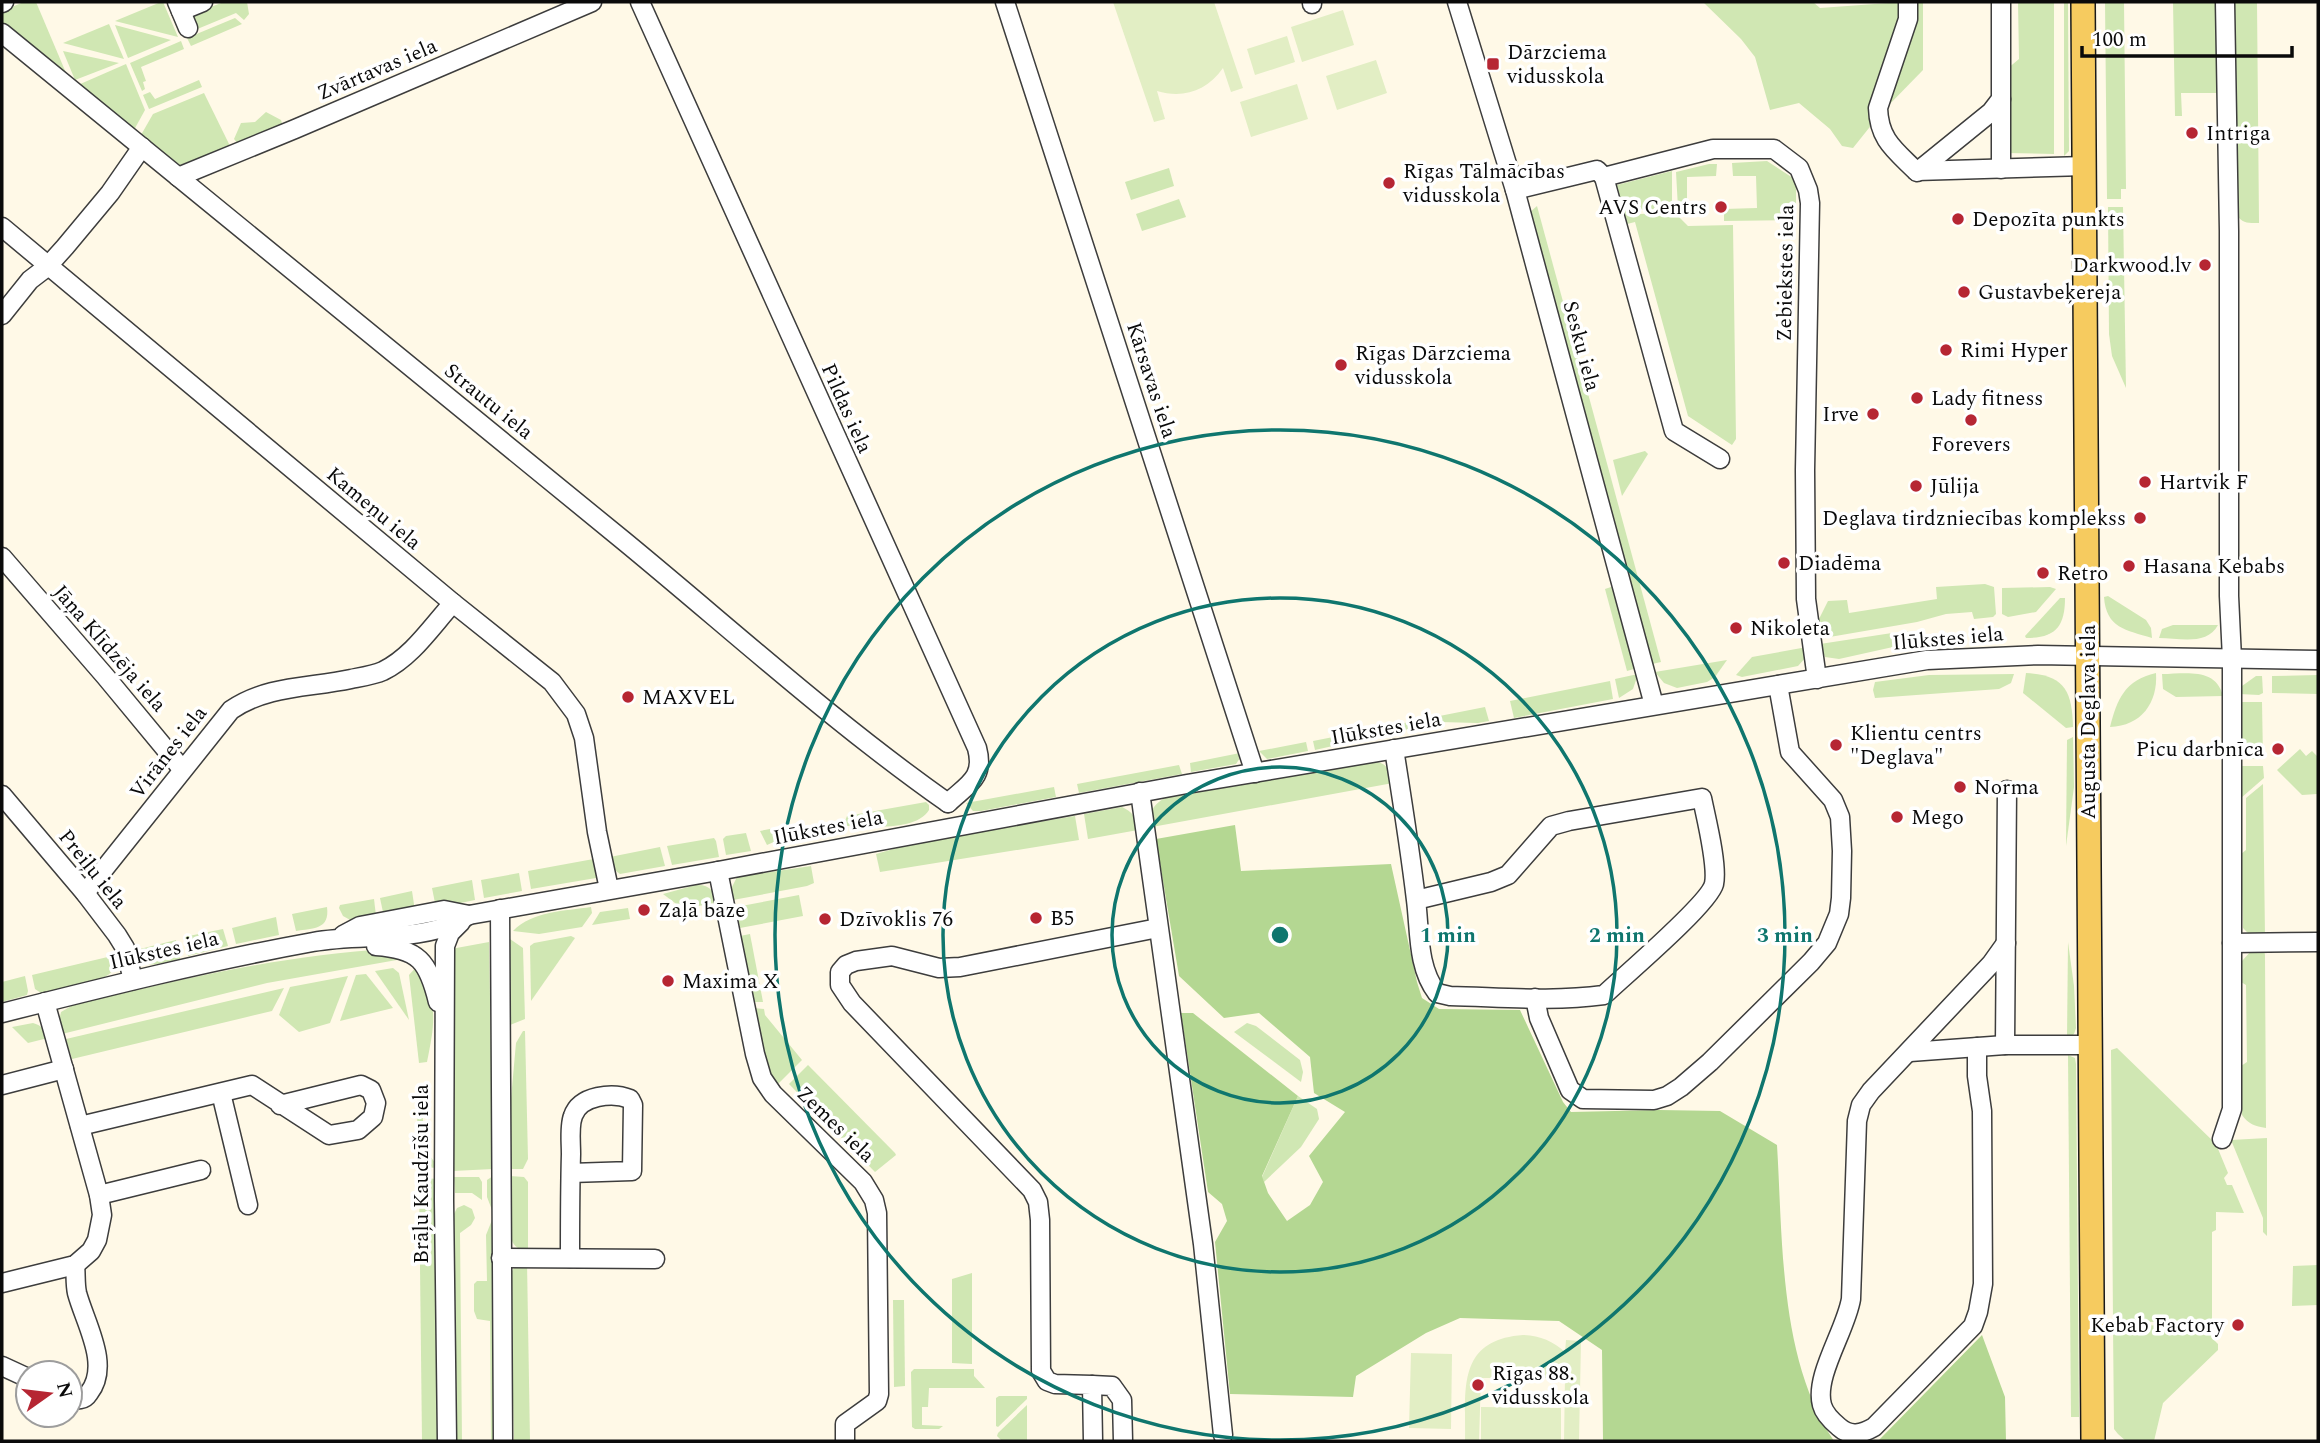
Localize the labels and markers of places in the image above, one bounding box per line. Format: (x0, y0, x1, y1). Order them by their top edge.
place label: Dārzciema vidusskola (1506, 37, 1608, 93)
marker: Dārzciema vidusskola (1485, 56, 1501, 72)
place label: Intriga (2206, 118, 2271, 150)
marker: Intriga (2184, 125, 2200, 141)
place label: Rīgas Tālmācības vidusskola (1402, 156, 1565, 212)
marker: Rīgas Tālmācības vidusskola (1381, 175, 1397, 191)
place label: AVS Centrs (1598, 192, 1707, 224)
marker: AVS Centrs (1713, 199, 1729, 215)
place label: Depozīta punkts (1972, 204, 2125, 236)
marker: Depozīta punkts (1950, 211, 1966, 227)
place label: Darkwood.lv (2072, 250, 2192, 282)
marker: Darkwood.lv (2197, 257, 2213, 273)
place label: Gustavbeķereja (1978, 277, 2122, 309)
marker: Gustavbeķereja (1956, 284, 1972, 300)
place label: Rimi Hyper (1960, 335, 2068, 367)
place label: Rīgas Dārzciema vidusskola (1354, 338, 1512, 394)
marker: Rimi Hyper (1938, 342, 1954, 358)
marker: Rīgas Dārzciema vidusskola (1333, 357, 1349, 373)
place label: Lady fitness (1931, 383, 2043, 415)
marker: Lady fitness (1909, 390, 1925, 406)
place label: Irve (1822, 399, 1859, 431)
marker: Irve (1865, 406, 1881, 422)
marker: Forevers (1963, 412, 1979, 428)
place label: Forevers (1931, 429, 2011, 461)
place label: Hartvik F (2159, 467, 2249, 499)
place label: Jūlija (1930, 471, 1980, 503)
marker: Hartvik F (2137, 474, 2153, 490)
marker: Jūlija (1908, 478, 1924, 494)
place label: Deglava tirdzniecības komplekss (1822, 503, 2126, 535)
marker: Deglava tirdzniecības komplekss (2132, 510, 2148, 526)
place label: Diadēma (1798, 548, 1882, 580)
place label: Hasana Kebabs (2143, 551, 2285, 583)
marker: Diadēma (1776, 555, 1792, 571)
place label: Retro (2057, 558, 2108, 590)
marker: Hasana Kebabs (2121, 558, 2137, 574)
marker: Retro (2035, 565, 2051, 581)
place label: Nikoleta (1750, 613, 1831, 645)
marker: Nikoleta (1728, 620, 1744, 636)
place label: MAXVEL (642, 682, 735, 714)
marker: MAXVEL (620, 689, 636, 705)
place label: Klientu centrs "Deglava" (1850, 718, 1982, 774)
place label: Picu darbnīca (2136, 734, 2265, 766)
marker: Klientu centrs "Deglava" (1828, 737, 1844, 753)
marker: Picu darbnīca (2270, 741, 2286, 757)
place label: Norma (1974, 772, 2039, 804)
marker: Norma (1952, 779, 1968, 795)
place label: Mego (1911, 802, 1964, 834)
marker: Mego (1889, 809, 1905, 825)
place label: Zaļā bāze (658, 895, 745, 927)
marker: Zaļā bāze (636, 902, 652, 918)
place label: B5 (1050, 903, 1074, 935)
place label: Dzīvoklis 76 (839, 904, 953, 936)
marker: B5 (1028, 910, 1044, 926)
marker: Dzīvoklis 76 (817, 911, 833, 927)
centre of rings (1268, 923, 1292, 947)
place label: Maxima X (682, 966, 778, 998)
marker: Maxima X (660, 973, 676, 989)
place label: Kebab Factory (2090, 1310, 2225, 1342)
marker: Kebab Factory (2230, 1317, 2246, 1333)
place label: Rīgas 88. vidusskola (1491, 1358, 1590, 1414)
marker: Rīgas 88. vidusskola (1470, 1377, 1486, 1393)

